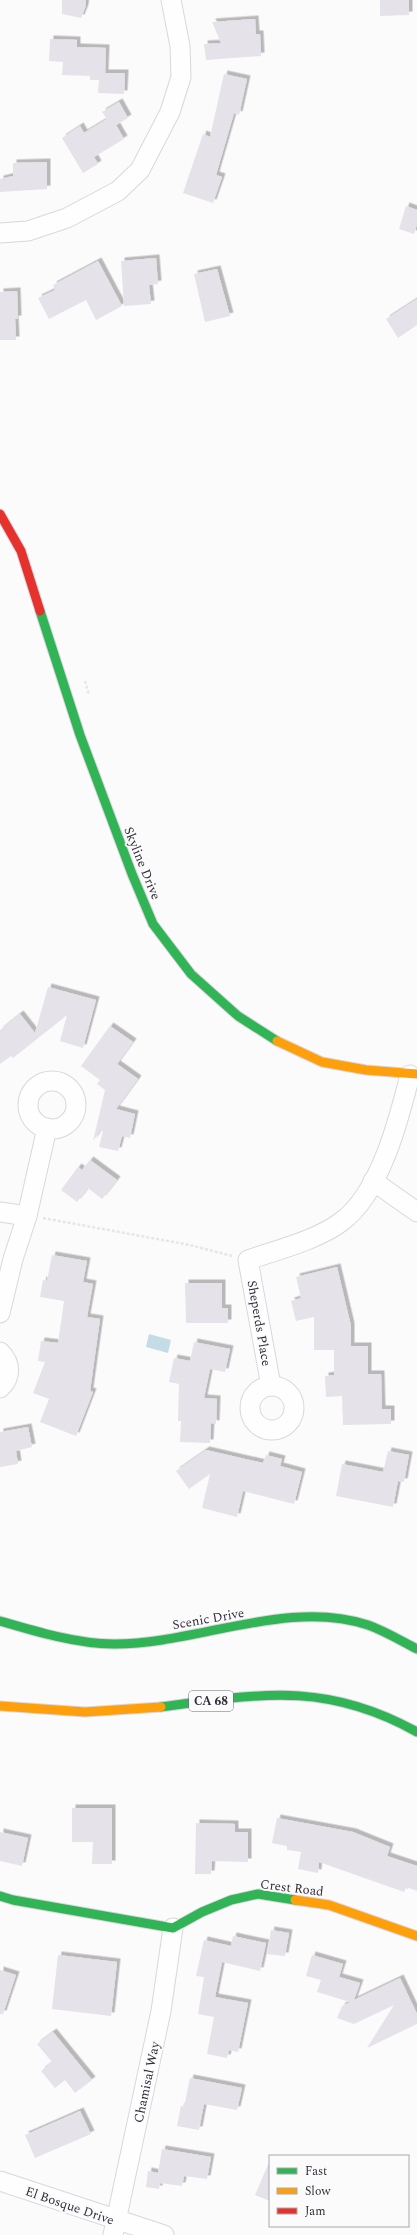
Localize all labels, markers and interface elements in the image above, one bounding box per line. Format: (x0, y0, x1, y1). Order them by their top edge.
street label: Skyline Drive (118, 824, 166, 903)
street label: Sheperds Place (242, 1279, 276, 1368)
street label: Scenic Drive (171, 1603, 246, 1635)
road number: CA 68 (189, 1691, 233, 1711)
street label: Crest Road (259, 1874, 325, 1902)
street label: Chamisal Way (129, 2039, 165, 2125)
legend (269, 2155, 409, 2227)
text: Fast (305, 2162, 327, 2181)
street label: El Bosque Drive (23, 2181, 117, 2231)
text: Slow (305, 2182, 331, 2201)
text: Jam (305, 2202, 326, 2221)

